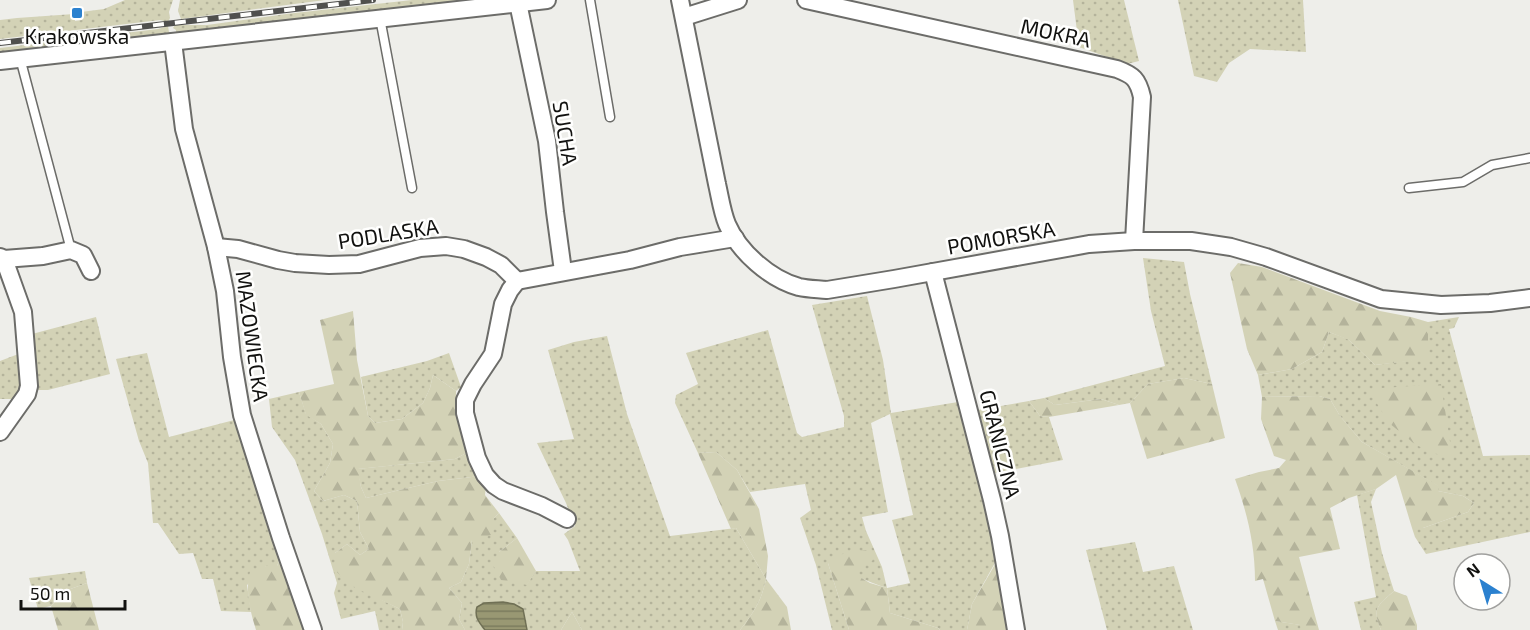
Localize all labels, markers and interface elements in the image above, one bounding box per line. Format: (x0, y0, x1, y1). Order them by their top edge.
marker: Krakowska (70, 6, 84, 20)
street label: MOKRA (1019, 12, 1093, 52)
place label: Krakowska (25, 23, 129, 48)
street label: SUCHA (549, 99, 583, 167)
street label: PODLASKA (336, 213, 440, 253)
street label: POMORSKA (945, 215, 1057, 259)
street label: MAZOWIECKA (231, 269, 275, 403)
street label: GRANICZNA (975, 387, 1027, 501)
north arrow (1452, 552, 1512, 612)
text: N (1462, 559, 1483, 581)
scale bar (21, 573, 124, 611)
text: 50 m (30, 582, 70, 604)

